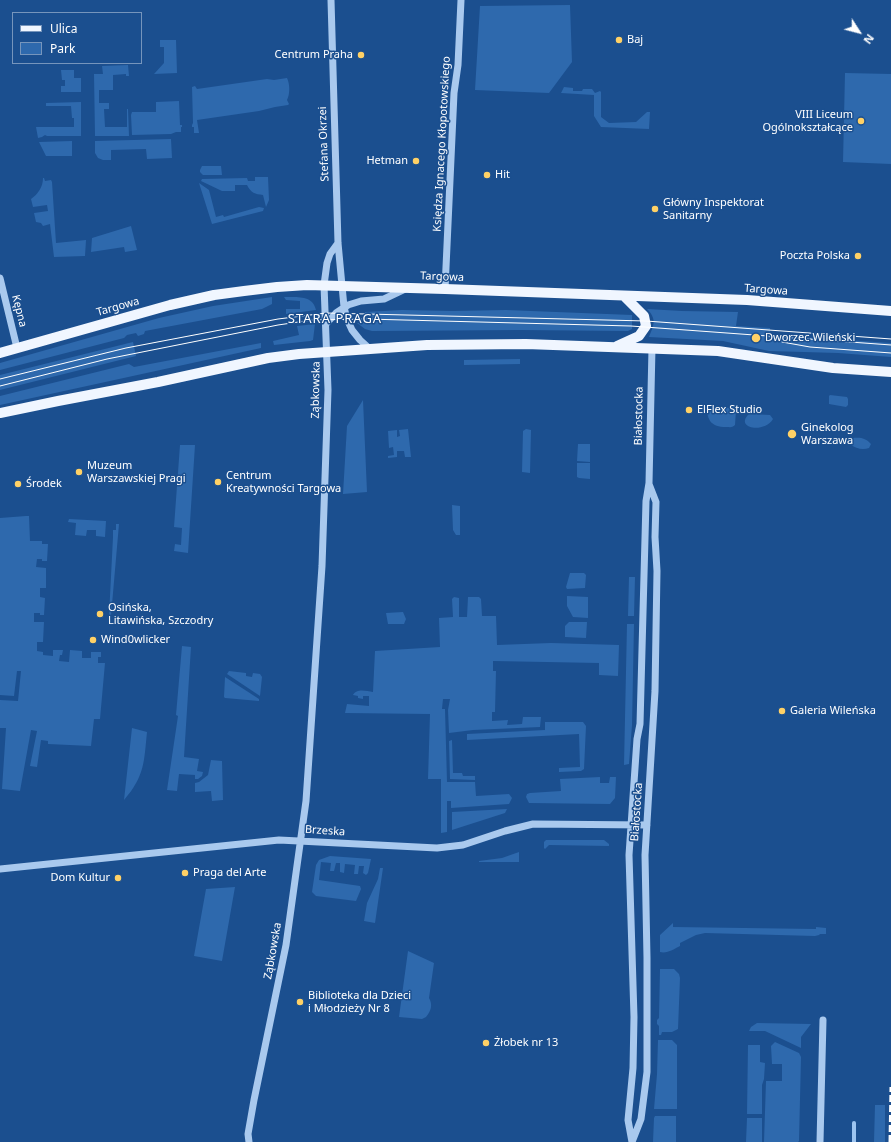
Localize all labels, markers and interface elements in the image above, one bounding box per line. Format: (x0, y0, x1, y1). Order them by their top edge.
legend (12, 12, 142, 64)
north arrow (839, 12, 879, 52)
text: Ulica (50, 20, 77, 37)
text: N (860, 31, 878, 47)
place label: Baj (627, 33, 643, 47)
marker: Baj (614, 35, 624, 45)
text: Park (50, 40, 75, 57)
place label: Centrum Praha (274, 48, 353, 62)
marker: Centrum Praha (356, 50, 366, 60)
street label: Księdza Ignacego Kłopotowskiego (431, 56, 453, 232)
street label: Stefana Okrzei (316, 106, 332, 182)
place label: VIII Liceum Ogólnokształcące (762, 108, 853, 134)
marker: VIII Liceum Ogólnokształcące (856, 116, 866, 126)
place label: Hetman (366, 154, 408, 168)
marker: Hetman (411, 156, 421, 166)
place label: Hit (495, 168, 510, 182)
marker: Hit (482, 170, 492, 180)
place label: Główny Inspektorat Sanitarny (663, 196, 764, 222)
marker: Główny Inspektorat Sanitarny (650, 204, 660, 214)
place label: Poczta Polska (780, 249, 850, 263)
marker: Poczta Polska (853, 251, 863, 261)
street label: Targowa (420, 270, 464, 284)
street label: Targowa (744, 282, 788, 298)
street label: Kępna (9, 294, 29, 328)
street label: Targowa (95, 295, 141, 319)
district label: STARA PRAGA (288, 311, 382, 327)
place label: Dworzec Wileński (765, 331, 855, 345)
marker: Dworzec Wileński (750, 332, 762, 344)
street label: Ząbkowska (309, 361, 323, 419)
street label: Białostocka (632, 386, 646, 446)
place label: ElFlex Studio (697, 403, 762, 417)
marker: ElFlex Studio (684, 405, 694, 415)
place label: Ginekolog Warszawa (801, 421, 854, 447)
marker: Ginekolog Warszawa (786, 428, 798, 440)
place label: Muzeum Warszawskiej Pragi (87, 459, 186, 485)
marker: Muzeum Warszawskiej Pragi (74, 467, 84, 477)
place label: Centrum Kreatywności Targowa (226, 469, 341, 495)
place label: Środek (26, 477, 62, 491)
marker: Centrum Kreatywności Targowa (213, 477, 223, 487)
marker: Środek (13, 479, 23, 489)
place label: Osińska, Litawińska, Szczodry (108, 601, 213, 627)
marker: Osińska, Litawińska, Szczodry (95, 609, 105, 619)
place label: Wind0wlicker (101, 633, 170, 647)
marker: Wind0wlicker (88, 635, 98, 645)
place label: Galeria Wileńska (790, 704, 876, 718)
marker: Galeria Wileńska (777, 706, 787, 716)
street label: Białostocka (628, 782, 646, 842)
street label: Brzeska (304, 823, 346, 839)
place label: Praga del Arte (193, 866, 266, 880)
marker: Praga del Arte (180, 868, 190, 878)
place label: Dom Kultur (50, 871, 110, 885)
marker: Dom Kultur (113, 873, 123, 883)
street label: Ząbkowska (262, 922, 284, 980)
place label: Biblioteka dla Dzieci i Młodzieży Nr 8 (308, 989, 411, 1015)
marker: Biblioteka dla Dzieci i Młodzieży Nr 8 (295, 997, 305, 1007)
place label: Żłobek nr 13 (494, 1036, 558, 1050)
marker: Żłobek nr 13 (481, 1038, 491, 1048)

